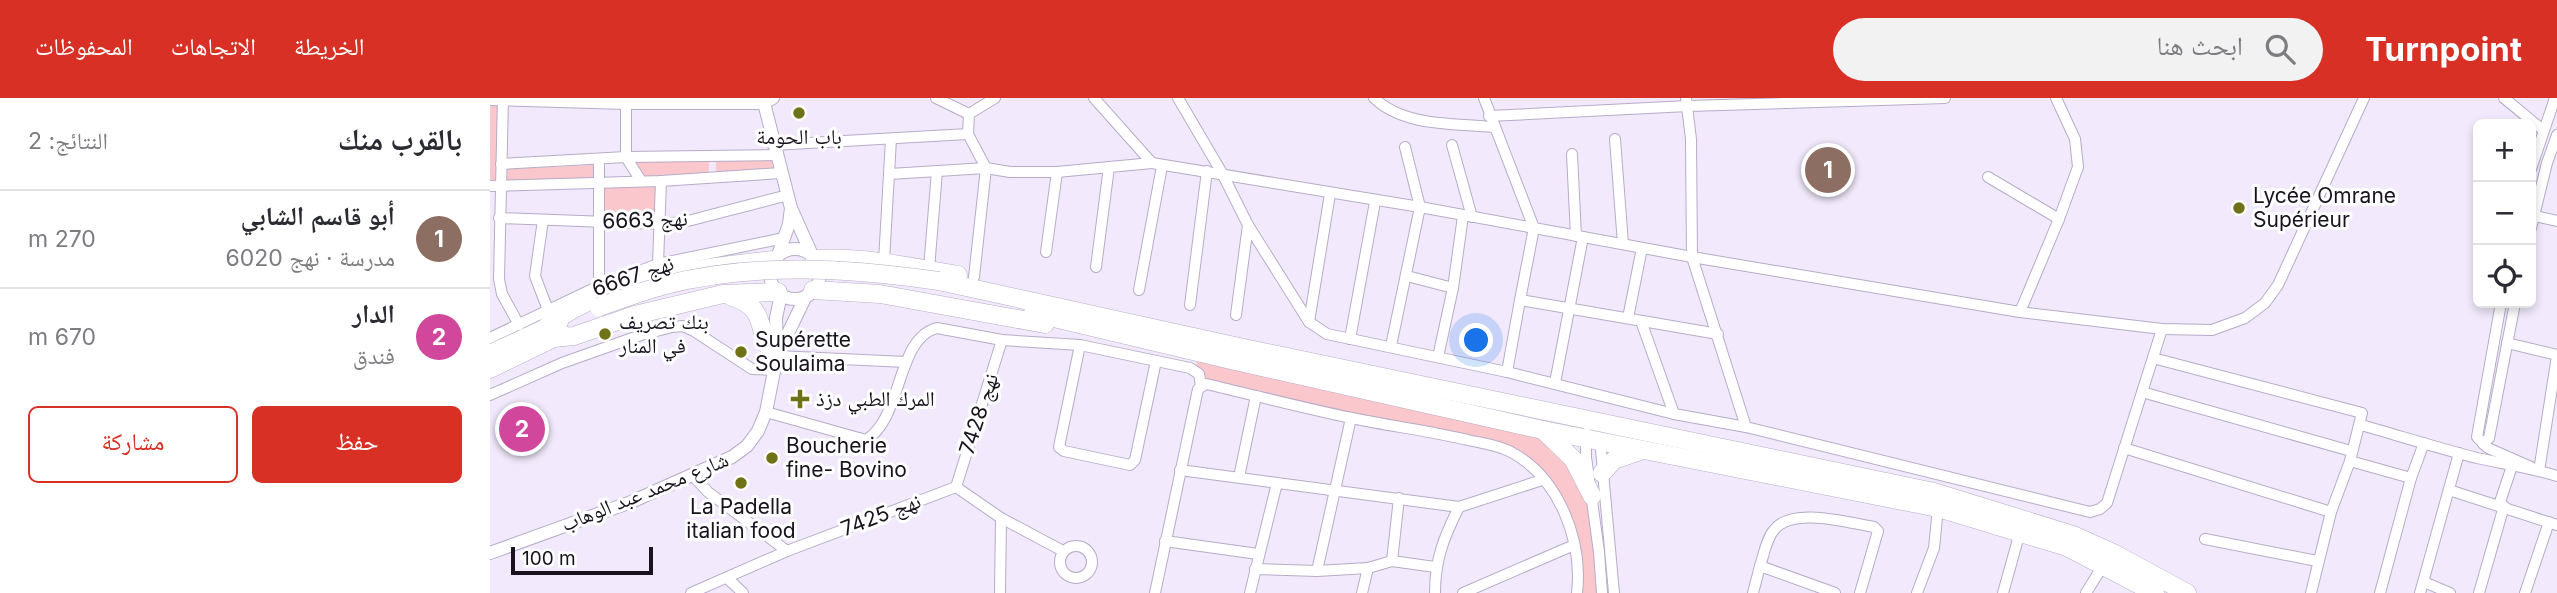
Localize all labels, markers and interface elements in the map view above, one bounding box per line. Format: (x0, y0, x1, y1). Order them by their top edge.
search box (1833, 18, 2323, 81)
text: Turnpoint (2365, 29, 2522, 69)
text: ابحث هنا (2156, 30, 2243, 61)
icon: search (2261, 30, 2299, 68)
text: المحفوظات (35, 32, 133, 61)
text: الاتجاهات (171, 32, 256, 61)
text: الخريطة (294, 32, 365, 61)
marker: باب الحومة (791, 105, 807, 121)
map controls (2473, 119, 2536, 308)
button: + (2473, 119, 2536, 182)
text: بالقرب منك (338, 121, 462, 157)
place label: باب الحومة (756, 124, 842, 149)
text: النتائج: 2 (28, 127, 108, 155)
pin: 1 (1805, 144, 1851, 196)
button: − (2473, 182, 2536, 245)
place label: Lycée Omrane Supérieur (2253, 183, 2396, 232)
text: أبو قاسم الشابي (241, 200, 395, 231)
marker: Lycée Omrane Supérieur (2231, 200, 2247, 216)
street label: نهج 6663 (602, 206, 688, 234)
text: 270 m (28, 225, 96, 253)
text: 1 (434, 225, 444, 253)
text: مدرسة · نهج 6020 (225, 244, 395, 272)
button: locate (2473, 245, 2536, 308)
street label: نهج 6667 (589, 250, 677, 302)
text: الدار (352, 298, 395, 329)
place label: بنك تصريف في المنار (618, 309, 709, 362)
text: 670 m (28, 323, 96, 351)
text: 2 (432, 323, 446, 351)
your location (1459, 323, 1493, 357)
marker: بنك تصريف في المنار (597, 326, 613, 342)
place label: Supérette Soulaima (755, 327, 851, 376)
text: فندق (353, 342, 395, 370)
marker: Supérette Soulaima (733, 344, 749, 360)
street label: نهج 7428 (954, 370, 1004, 458)
place label: المرك الطبي دزذ (816, 386, 935, 415)
marker: المرك الطبي دزذ (790, 389, 810, 409)
pin: 2 (499, 403, 545, 455)
button: مشاركة (28, 406, 238, 483)
button: حفظ (252, 406, 462, 483)
place label: Boucherie fine- Bovino (786, 433, 907, 482)
street label: شارع محمد عبد الوهاب (558, 447, 732, 537)
marker: Boucherie fine- Bovino (764, 450, 780, 466)
marker: La Padella italian food (733, 475, 749, 491)
street label: نهج 7425 (837, 488, 925, 542)
place label: La Padella italian food (686, 494, 796, 543)
scale bar (511, 544, 653, 576)
text: 100 m (522, 547, 576, 570)

